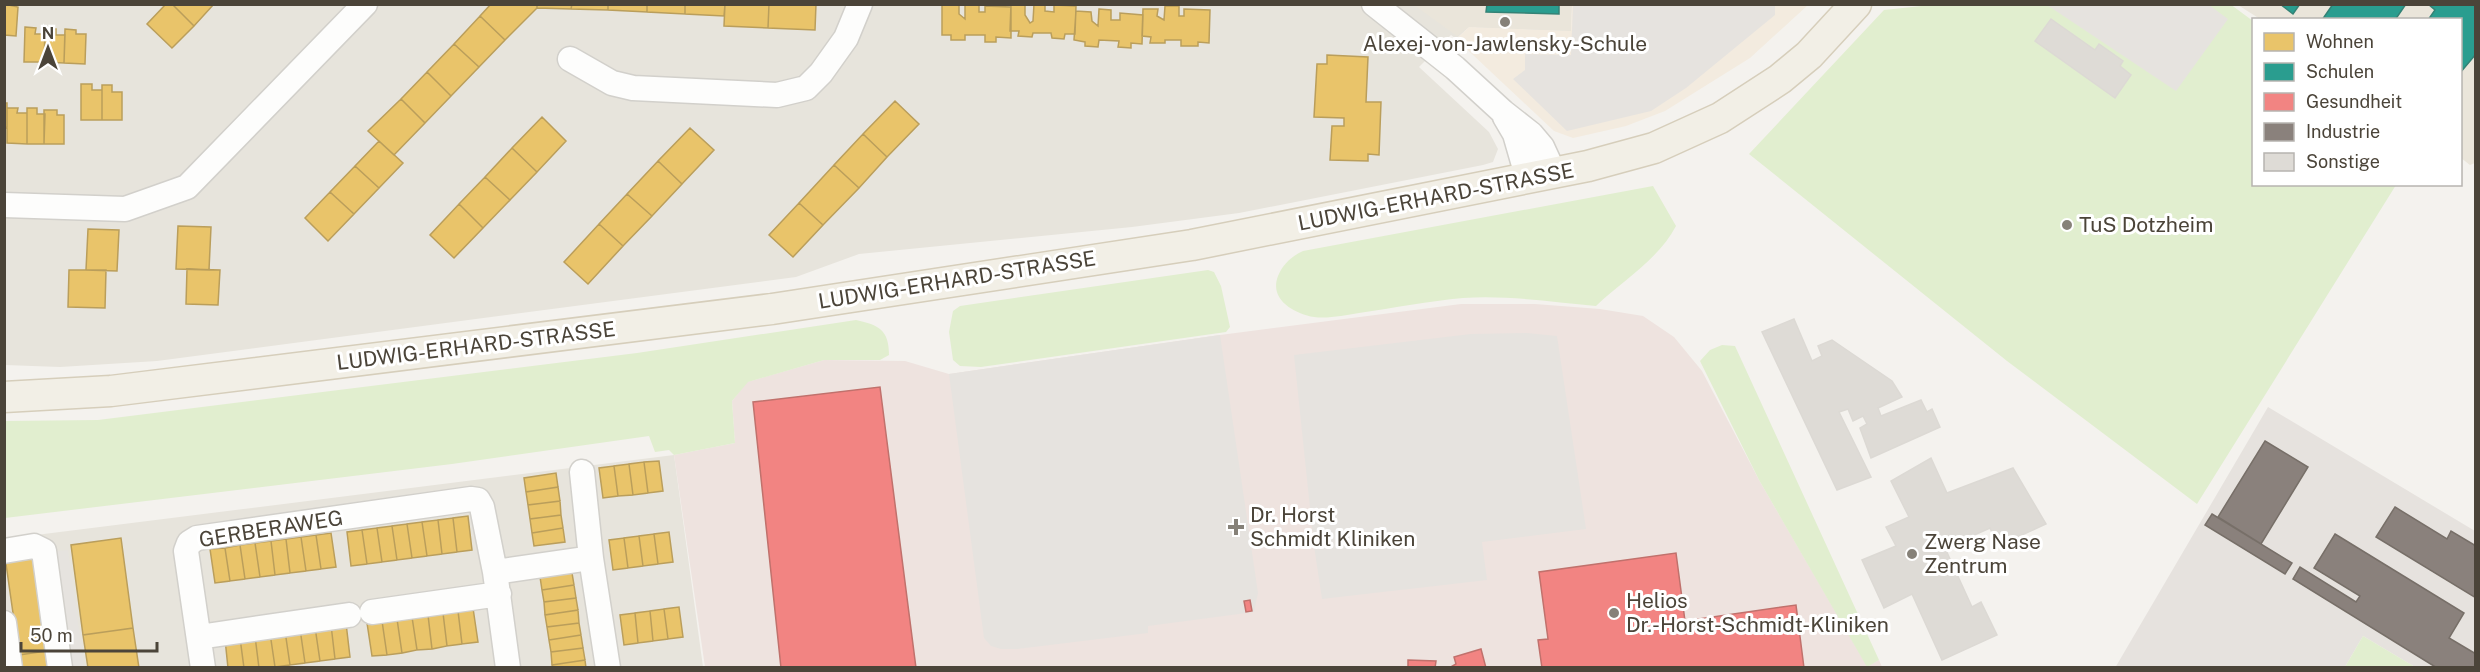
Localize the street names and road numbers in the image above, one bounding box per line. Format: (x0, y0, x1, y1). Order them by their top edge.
street label: LUDWIG-ERHARD-STRASSE (1296, 157, 1576, 236)
street label: LUDWIG-ERHARD-STRASSE (816, 245, 1097, 314)
street label: LUDWIG-ERHARD-STRASSE (335, 316, 617, 375)
street label: GERBERAWEG (197, 505, 345, 552)

